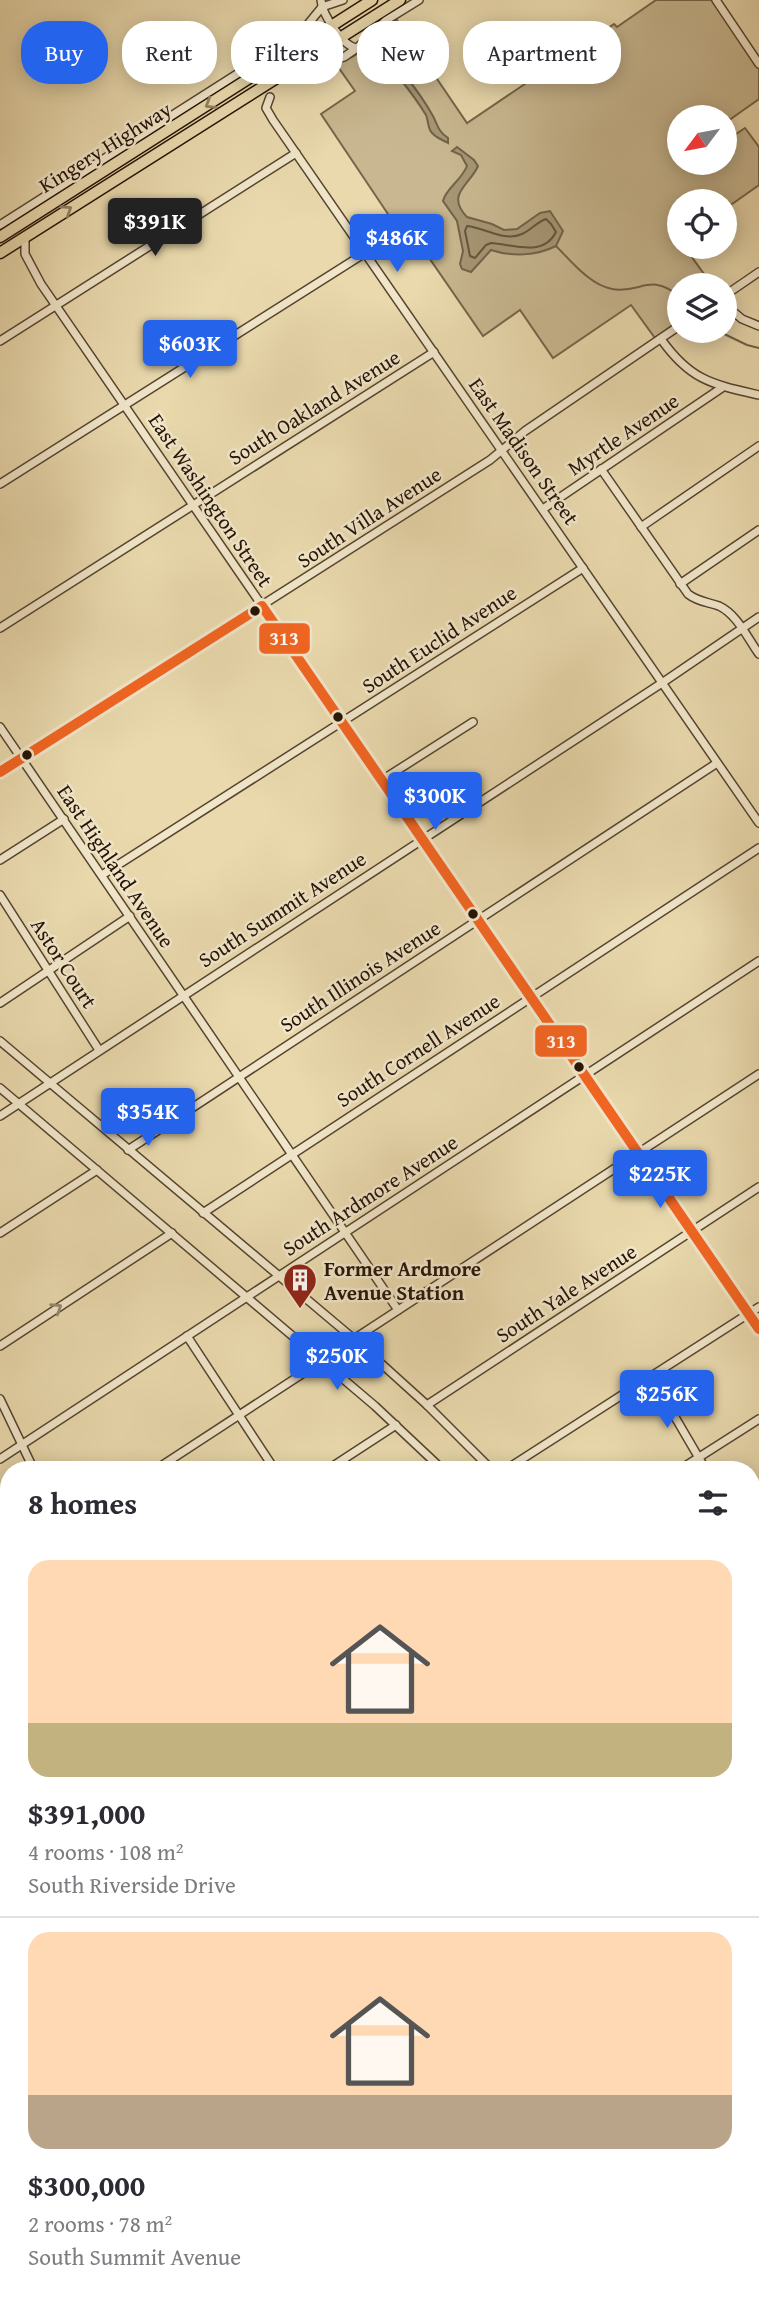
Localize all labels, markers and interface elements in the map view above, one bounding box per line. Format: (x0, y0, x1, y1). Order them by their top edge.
chip: Buy (21, 21, 108, 84)
chip: Rent (122, 21, 217, 84)
chip: Filters (231, 21, 343, 84)
chip: New (357, 21, 449, 84)
chip: Apartment (463, 21, 621, 84)
street label: Kingery Highway (33, 94, 178, 200)
one-way arrow (204, 95, 217, 108)
north arrow (667, 105, 737, 175)
map controls (667, 105, 737, 343)
button: locate (667, 189, 737, 259)
pin: $391K (106, 198, 204, 258)
text: $391K (124, 204, 186, 237)
one-way arrow (60, 206, 73, 219)
pin: $486K (348, 215, 446, 274)
text: $486K (366, 220, 428, 253)
button: layers (667, 273, 737, 343)
pin: $603K (141, 320, 239, 380)
text: $603K (159, 326, 221, 359)
street label: South Oakland Avenue (222, 341, 406, 472)
street label: East Madison Street (461, 371, 587, 532)
street label: Myrtle Avenue (561, 385, 685, 483)
street label: East Washington Street (141, 407, 281, 594)
street label: South Villa Avenue (291, 459, 447, 575)
street label: South Euclid Avenue (355, 577, 523, 701)
unlabelled marker (248, 604, 262, 618)
line badge: 313 (258, 622, 311, 655)
text: 313 (269, 624, 299, 652)
unlabelled marker (331, 710, 345, 724)
unlabelled marker (20, 748, 34, 762)
pin: $300K (386, 772, 484, 832)
street label: East Highland Avenue (50, 778, 182, 954)
text: $300K (404, 778, 466, 811)
street label: South Summit Avenue (192, 843, 372, 975)
unlabelled marker (466, 907, 480, 921)
street label: Astor Court (23, 912, 105, 1015)
street label: South Illinois Avenue (273, 912, 447, 1040)
street label: South Cornell Avenue (330, 985, 506, 1115)
line badge: 313 (534, 1024, 588, 1058)
text: 313 (546, 1027, 576, 1055)
unlabelled marker (572, 1060, 586, 1074)
pin: $354K (99, 1088, 197, 1148)
text: $354K (117, 1094, 179, 1127)
street label: South Ardmore Avenue (276, 1126, 464, 1263)
pin: $225K (611, 1150, 709, 1210)
text: $225K (629, 1156, 691, 1189)
street label: South Yale Avenue (489, 1236, 643, 1350)
place label: Former Ardmore Avenue Station (324, 1253, 481, 1308)
building icon: Former Ardmore Avenue Station (281, 1261, 319, 1310)
one-way arrow (49, 1304, 62, 1317)
pin: $250K (288, 1332, 386, 1392)
text: $250K (306, 1338, 368, 1371)
pin: $256K (618, 1370, 716, 1430)
text: $256K (636, 1376, 698, 1409)
text: 8 homes (28, 1481, 137, 1525)
icon: filters (694, 1484, 732, 1522)
icon: home (317, 1606, 443, 1732)
text: $391,000 (28, 1791, 145, 1835)
text: 4 rooms · 108 m² (28, 1835, 183, 1868)
text: South Riverside Drive (28, 1868, 236, 1901)
icon: home (317, 1978, 443, 2104)
text: $300,000 (28, 2163, 145, 2207)
text: 2 rooms · 78 m² (28, 2207, 172, 2240)
text: South Summit Avenue (28, 2240, 241, 2273)

